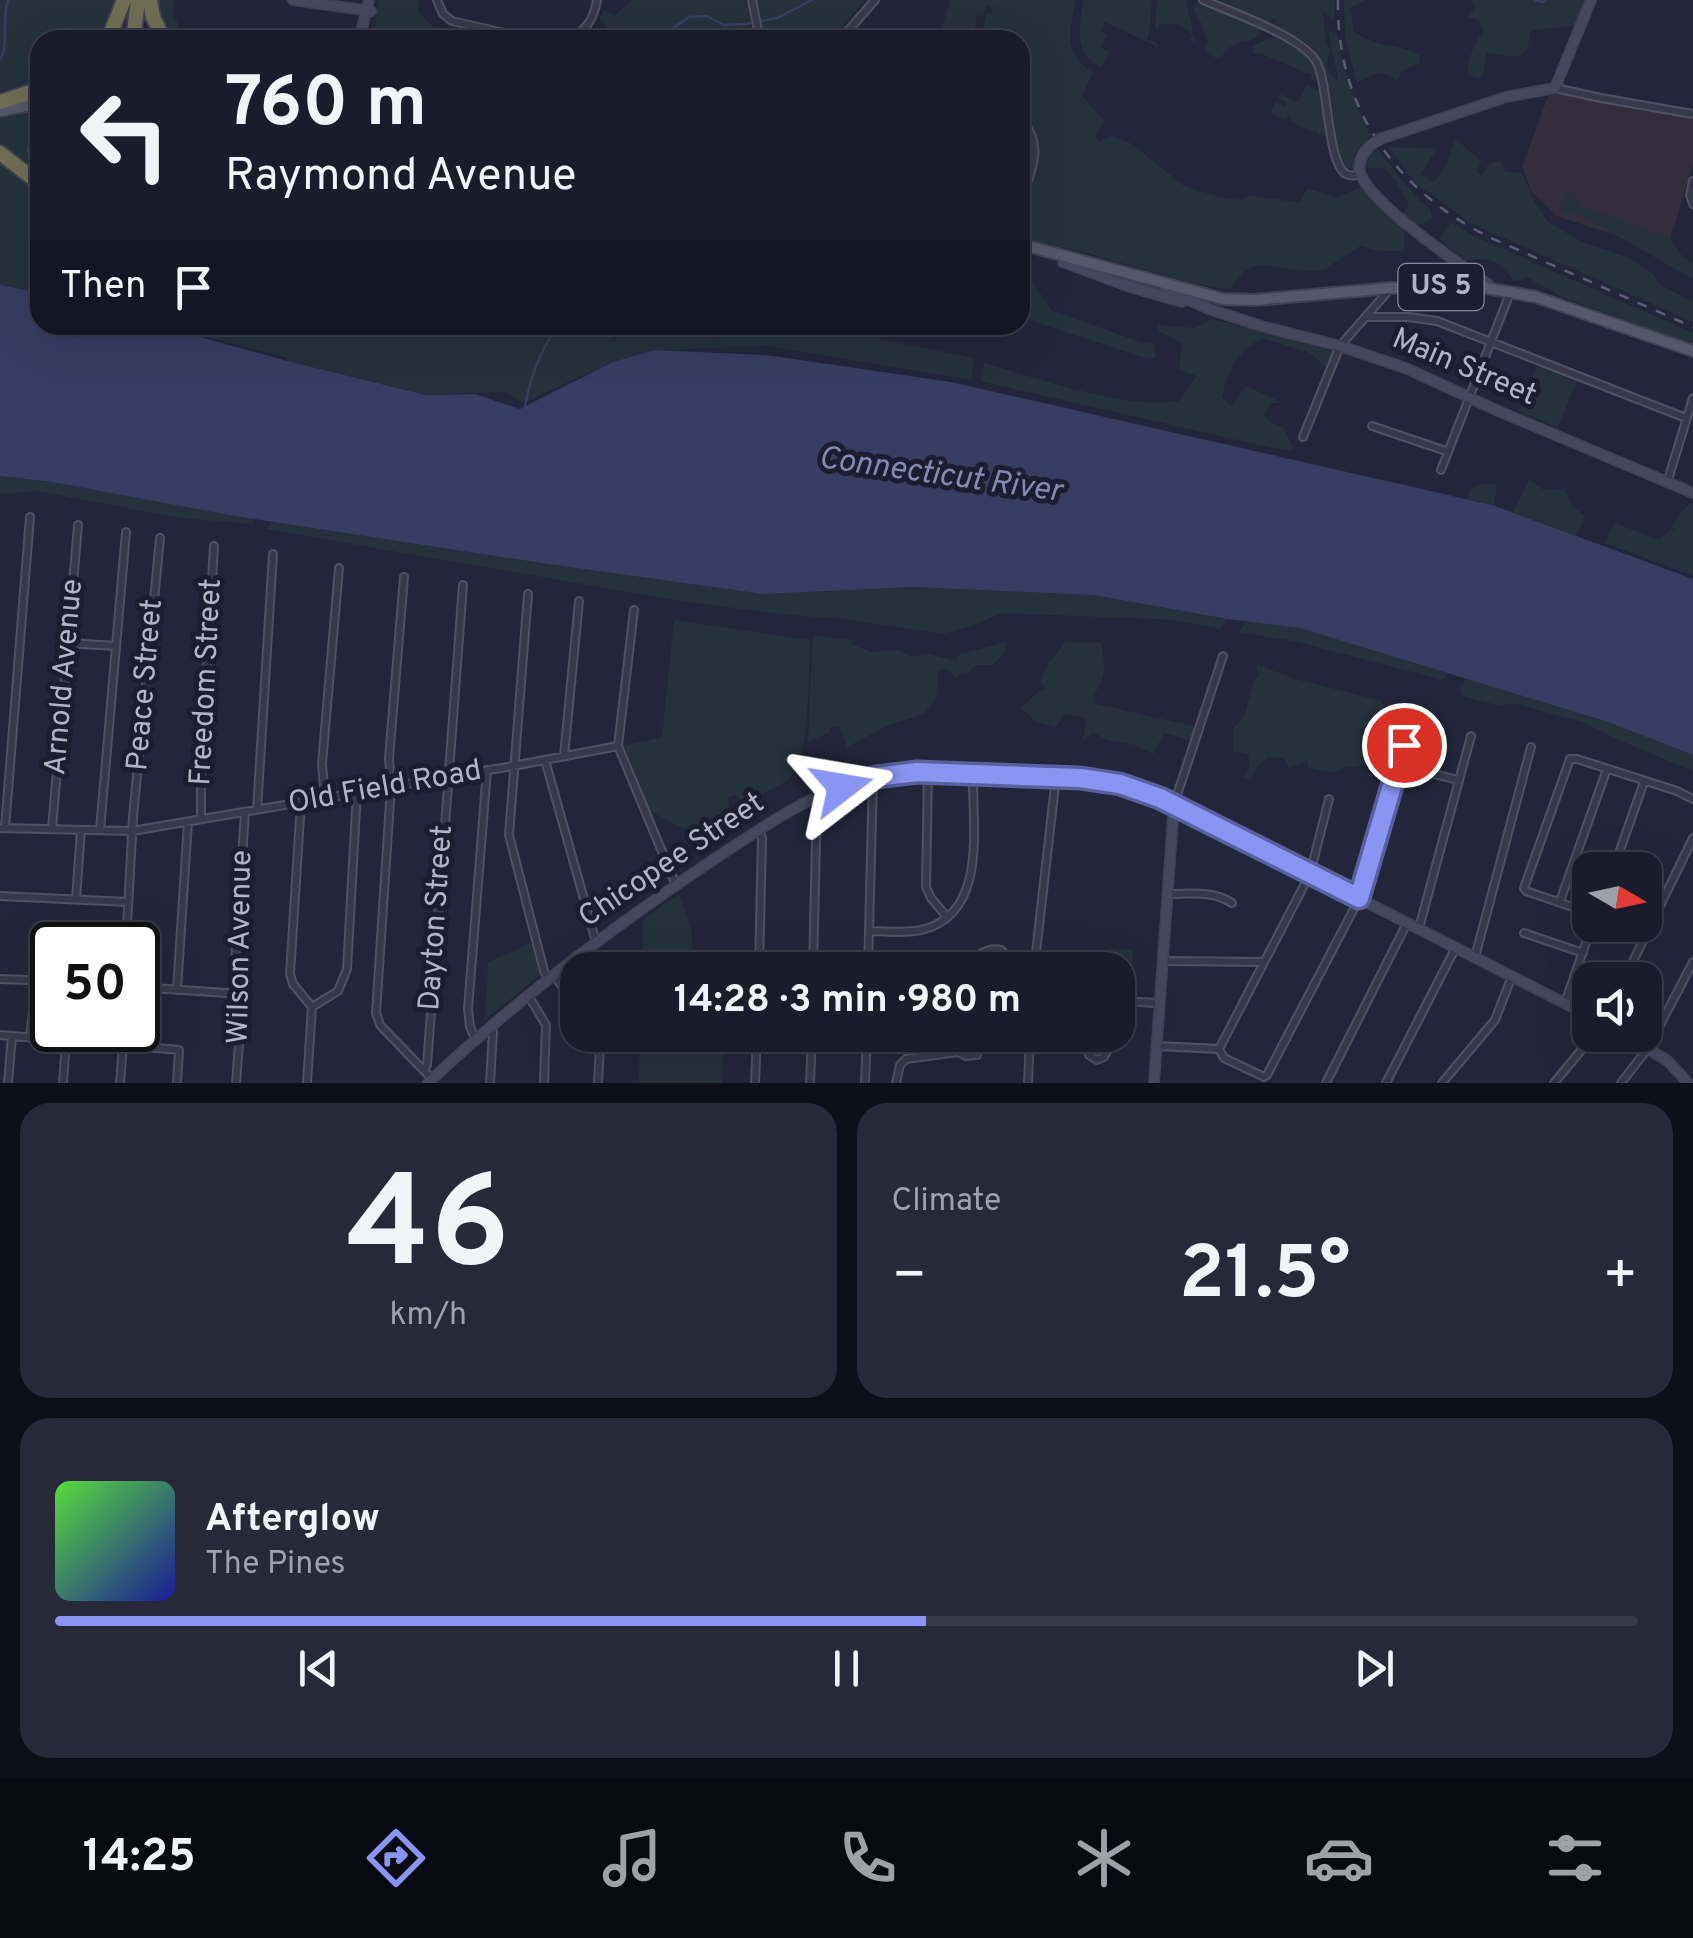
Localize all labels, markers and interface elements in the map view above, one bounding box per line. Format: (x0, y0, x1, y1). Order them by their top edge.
text: 760 m (225, 62, 427, 151)
icon: left (60, 70, 190, 200)
text: Raymond Avenue (225, 149, 577, 206)
icon: arrive (166, 260, 221, 315)
text: Then (60, 263, 146, 312)
road number: US 5 (1398, 264, 1484, 310)
street label: Main Street (1386, 321, 1542, 415)
water label: Connecticut River (816, 439, 1067, 513)
street label: Arnold Avenue (38, 577, 92, 777)
street label: Freedom Street (183, 577, 231, 787)
street label: Peace Street (120, 598, 172, 772)
pin (1362, 703, 1447, 788)
icon: arrive (1377, 718, 1432, 773)
position arrow (790, 735, 894, 839)
street label: Old Field Road (286, 753, 484, 823)
street label: Chicopee Street (572, 785, 772, 937)
street label: Dayton Street (412, 824, 462, 1012)
street label: Wilson Avenue (221, 850, 261, 1044)
north arrow (1572, 852, 1662, 942)
map controls (1572, 852, 1662, 1052)
speed limit sign: 50 (30, 922, 160, 1052)
button: sound (1572, 962, 1662, 1052)
text: 14:28 · 3 min · 980 m (674, 977, 1021, 1026)
text: 46 (347, 1148, 510, 1313)
text: Climate (892, 1182, 1001, 1222)
text: 21.5° (1179, 1230, 1350, 1325)
text: − (892, 1243, 927, 1313)
text: + (1603, 1243, 1638, 1313)
text: km/h (389, 1296, 467, 1336)
text: Afterglow (205, 1496, 380, 1545)
text: The Pines (205, 1545, 346, 1585)
icon: previous (291, 1641, 346, 1696)
icon: pause (819, 1641, 874, 1696)
icon: next (1347, 1641, 1402, 1696)
icon: directions (361, 1823, 431, 1893)
icon: music (597, 1823, 667, 1893)
icon: phone (833, 1823, 903, 1893)
icon: climate (1069, 1823, 1139, 1893)
icon: car (1304, 1823, 1374, 1893)
icon: filters (1540, 1823, 1610, 1893)
text: 14:25 (83, 1830, 196, 1887)

